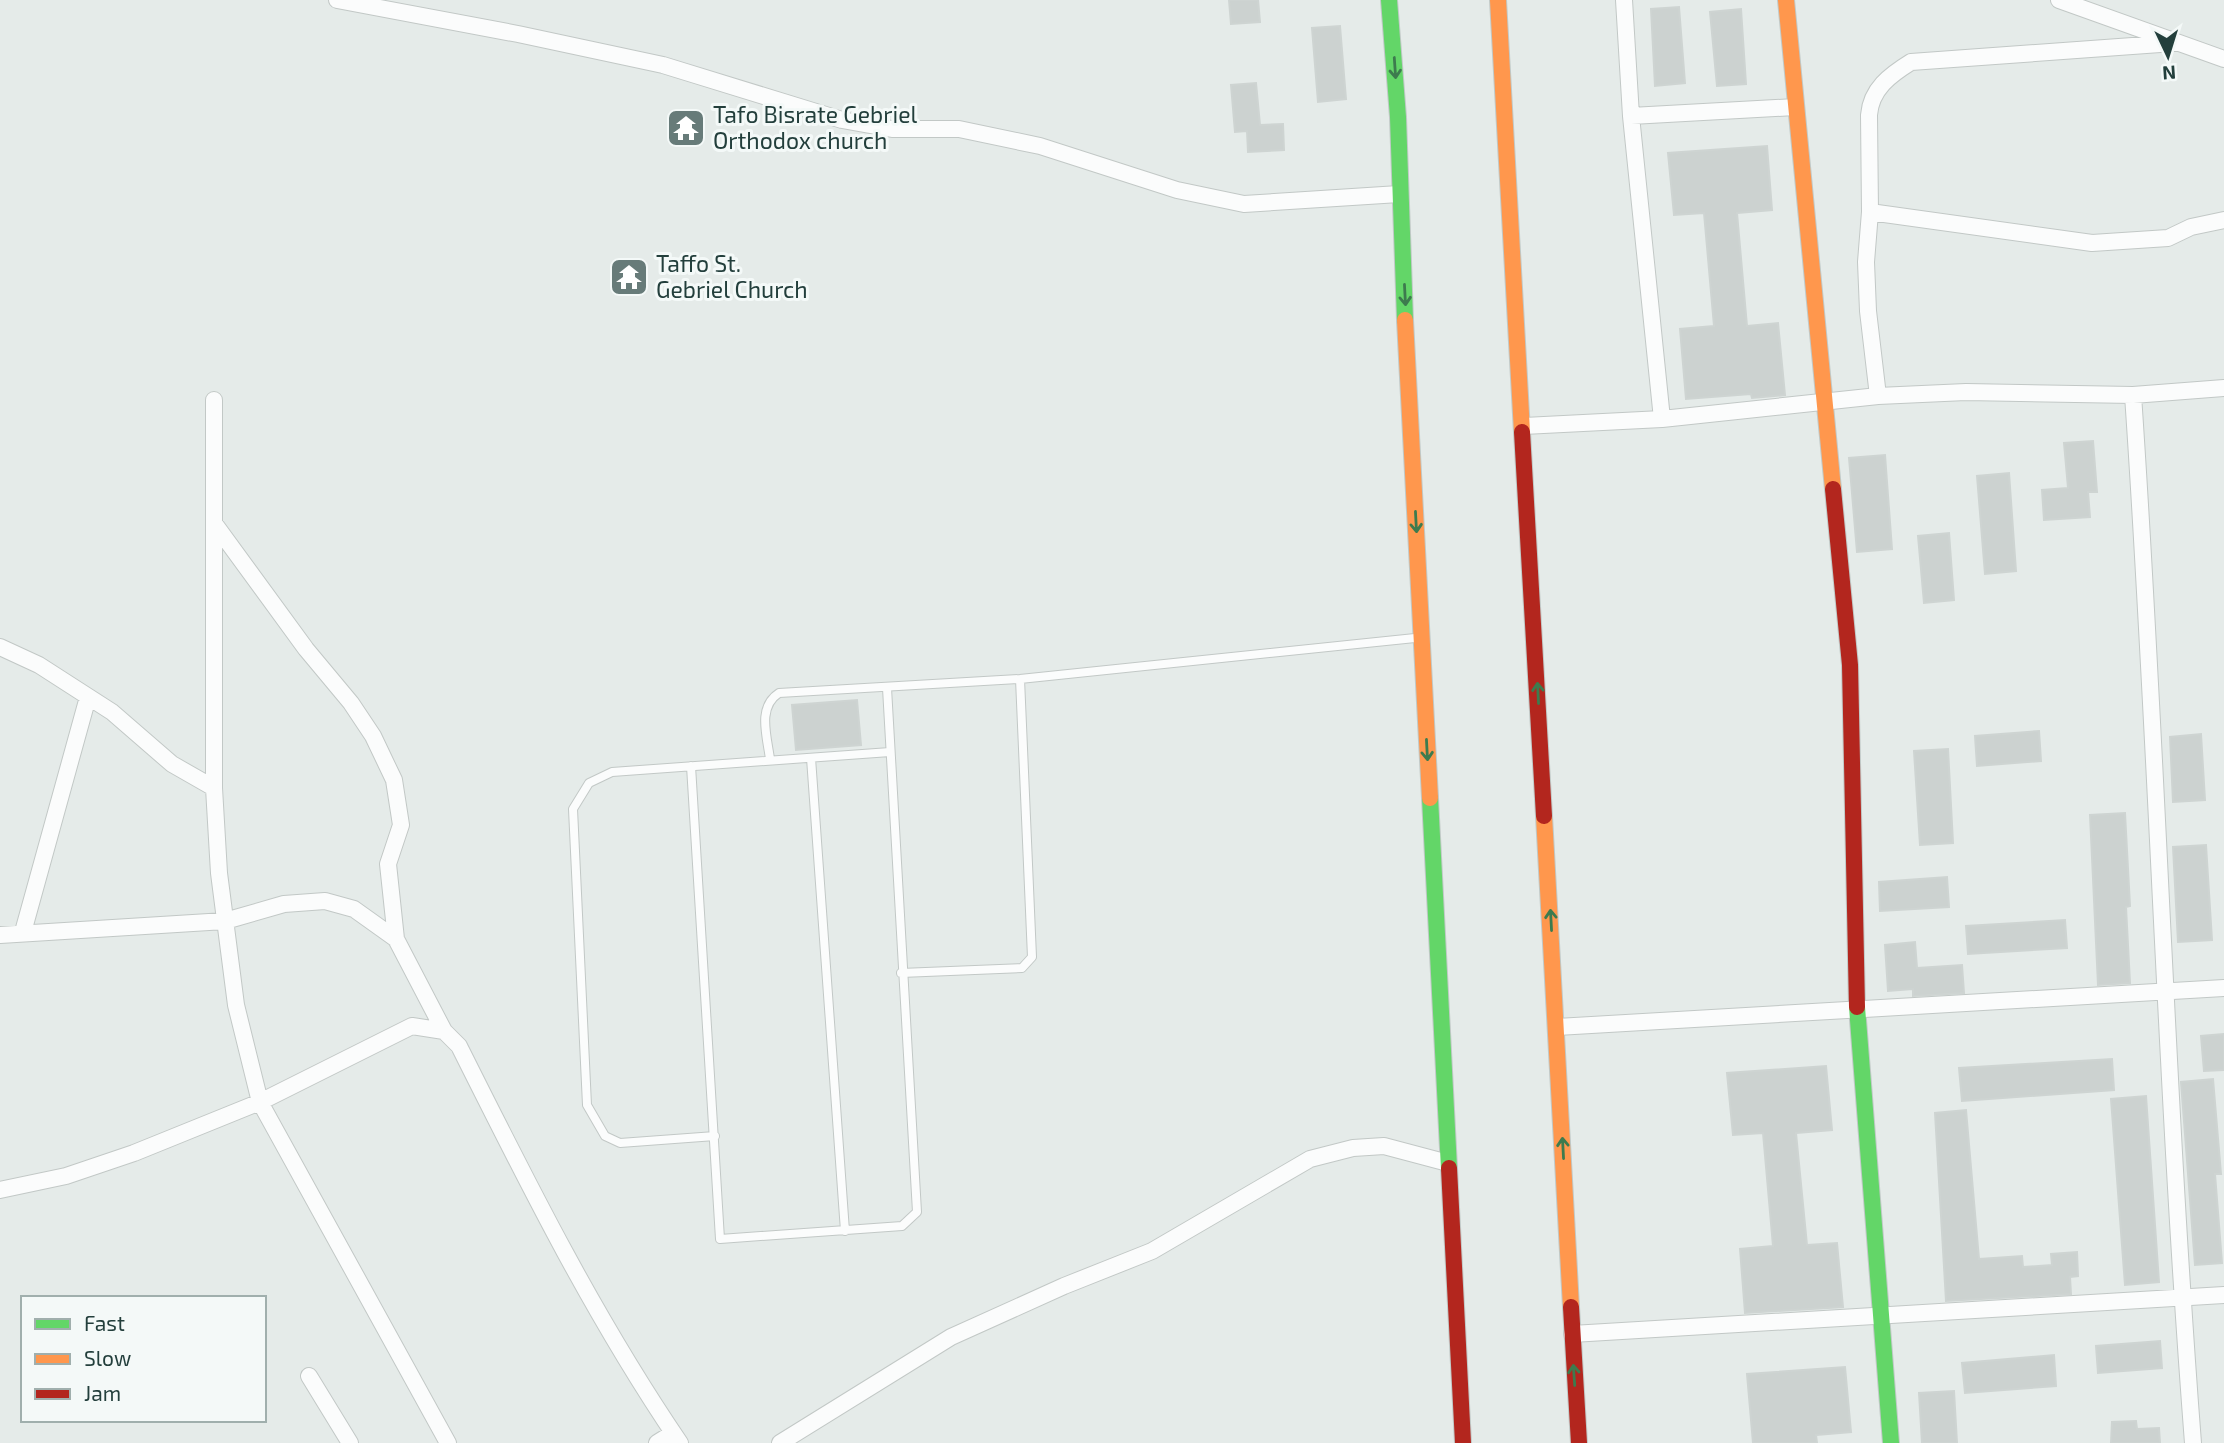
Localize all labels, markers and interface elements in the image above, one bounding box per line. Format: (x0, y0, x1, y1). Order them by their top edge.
north arrow (2133, 21, 2203, 91)
one-way arrow (1389, 56, 1402, 79)
text: N (2162, 62, 2177, 85)
place label: Tafo Bisrate Gebriel Orthodox church (713, 100, 918, 154)
temple icon: Tafo Bisrate Gebriel Orthodox church (665, 107, 707, 149)
place label: Taffo St. Gebriel Church (656, 249, 808, 303)
temple icon: Taffo St. Gebriel Church (608, 256, 650, 298)
one-way arrow (1398, 283, 1411, 306)
one-way arrow (1410, 511, 1423, 534)
one-way arrow (1531, 682, 1544, 705)
one-way arrow (1421, 738, 1434, 761)
one-way arrow (1544, 910, 1557, 932)
one-way arrow (1556, 1136, 1569, 1159)
legend (21, 1296, 266, 1422)
text: Fast (84, 1310, 125, 1335)
text: Slow (84, 1345, 131, 1370)
one-way arrow (1567, 1364, 1580, 1387)
text: Jam (84, 1380, 121, 1405)

